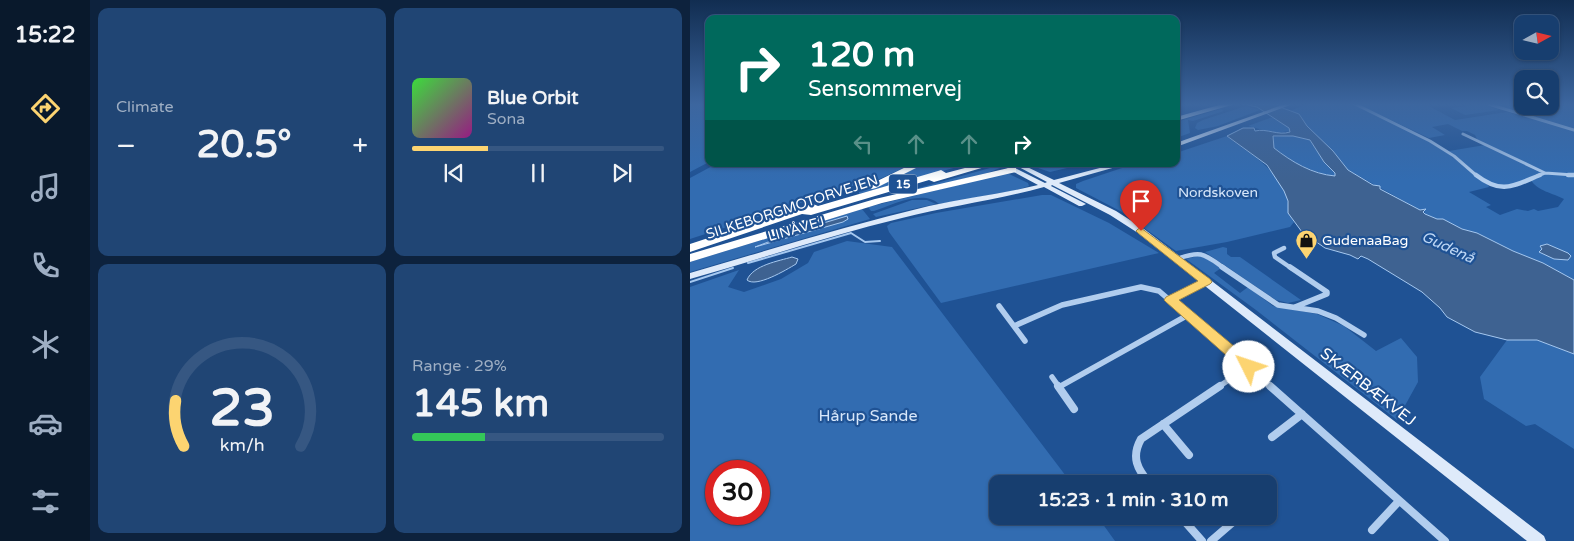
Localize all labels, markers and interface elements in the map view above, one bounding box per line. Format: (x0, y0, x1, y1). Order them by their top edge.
north arrow (1514, 15, 1559, 60)
map controls (1514, 15, 1559, 115)
text: 15:22 (15, 22, 75, 48)
text: 120 m (808, 34, 915, 76)
icon: right (725, 35, 790, 100)
button: search (1514, 70, 1559, 115)
text: Sensommervej (808, 76, 962, 102)
text: Blue Orbit (487, 87, 579, 109)
icon: directions (28, 91, 63, 126)
text: Climate (116, 97, 174, 117)
text: Sona (487, 109, 525, 129)
text: 20.5° (197, 122, 292, 168)
text: − (116, 129, 136, 163)
text: + (352, 129, 368, 163)
icon: left (849, 130, 877, 158)
icon: ahead (902, 130, 930, 158)
icon: ahead (955, 130, 983, 158)
icon: right (1008, 130, 1036, 158)
icon: previous (440, 159, 468, 187)
icon: pause (524, 159, 552, 187)
icon: next (608, 159, 636, 187)
icon: music (28, 170, 63, 205)
street label: SILKEBORGMOTORVEJEN (704, 171, 880, 243)
road number: 15 (889, 174, 917, 193)
pin (1120, 180, 1162, 231)
park label: Nordskoven (1178, 184, 1258, 201)
icon: arrive (1127, 187, 1155, 215)
street label: LINÅVEJ (766, 213, 826, 245)
water label: Gudenå (1419, 227, 1478, 267)
shop icon: GudenaaBag (1294, 228, 1318, 259)
place label: GudenaaBag (1322, 232, 1408, 249)
icon: phone (28, 248, 63, 283)
icon: climate (28, 327, 63, 362)
position arrow (1222, 340, 1274, 392)
street label: SKÆRBÆKVEJ (1316, 344, 1420, 430)
text: Range · 29% (412, 356, 507, 376)
text: 23 (209, 377, 275, 440)
text: 145 km (412, 381, 549, 427)
icon: car (28, 406, 63, 441)
park label: Hårup Sande (819, 406, 917, 426)
text: km/h (220, 435, 264, 456)
speed limit sign: 30 (705, 460, 770, 525)
icon: filters (28, 484, 63, 519)
text: 15:23 · 1 min · 310 m (1037, 489, 1229, 511)

